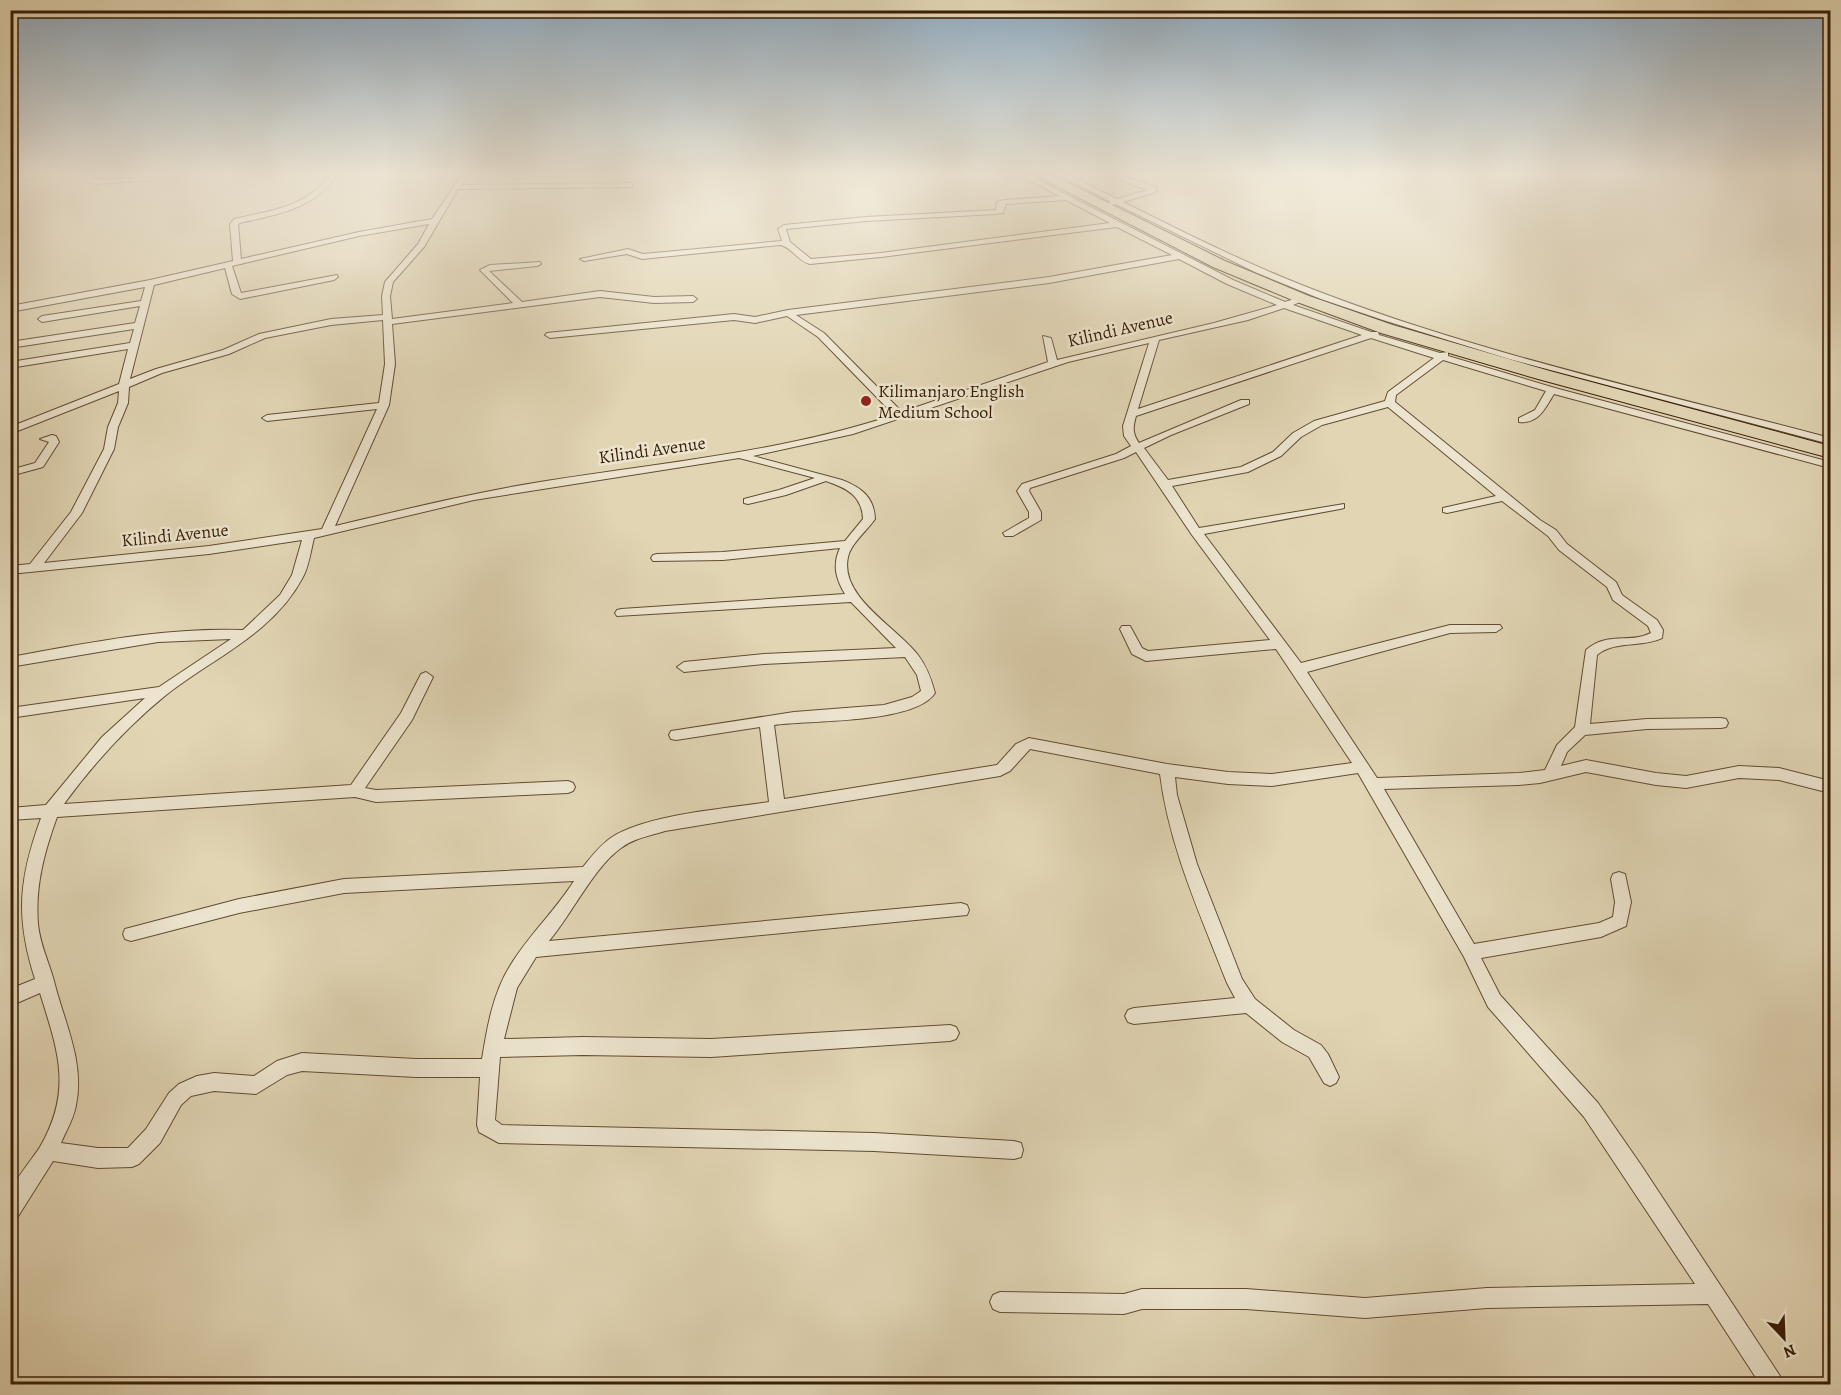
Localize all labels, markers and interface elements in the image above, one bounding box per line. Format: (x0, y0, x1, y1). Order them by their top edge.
street label: Kilindi Avenue (1065, 305, 1175, 353)
place label: Kilimanjaro English Medium School (878, 379, 1025, 424)
marker: Kilimanjaro English Medium School (859, 394, 873, 408)
street label: Kilindi Avenue (597, 431, 707, 469)
street label: Kilindi Avenue (120, 517, 230, 553)
north arrow (1754, 1308, 1814, 1368)
text: N (1779, 1338, 1799, 1363)

